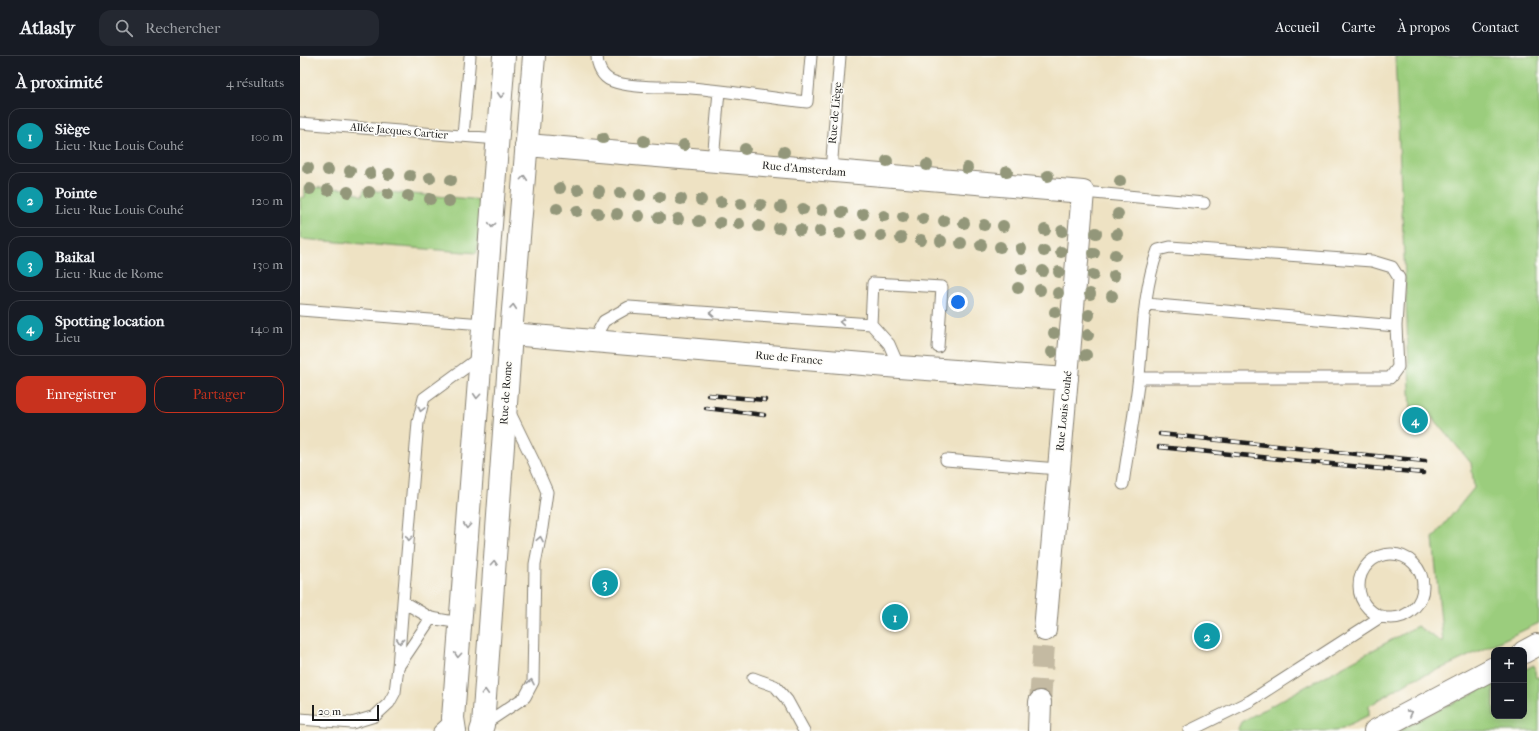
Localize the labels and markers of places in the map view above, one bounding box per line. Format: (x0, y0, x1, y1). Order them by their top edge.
pin: 4 (1402, 405, 1428, 435)
pin: 3 (592, 568, 618, 598)
pin: 1 (882, 602, 908, 632)
pin: 2 (1194, 621, 1220, 651)

